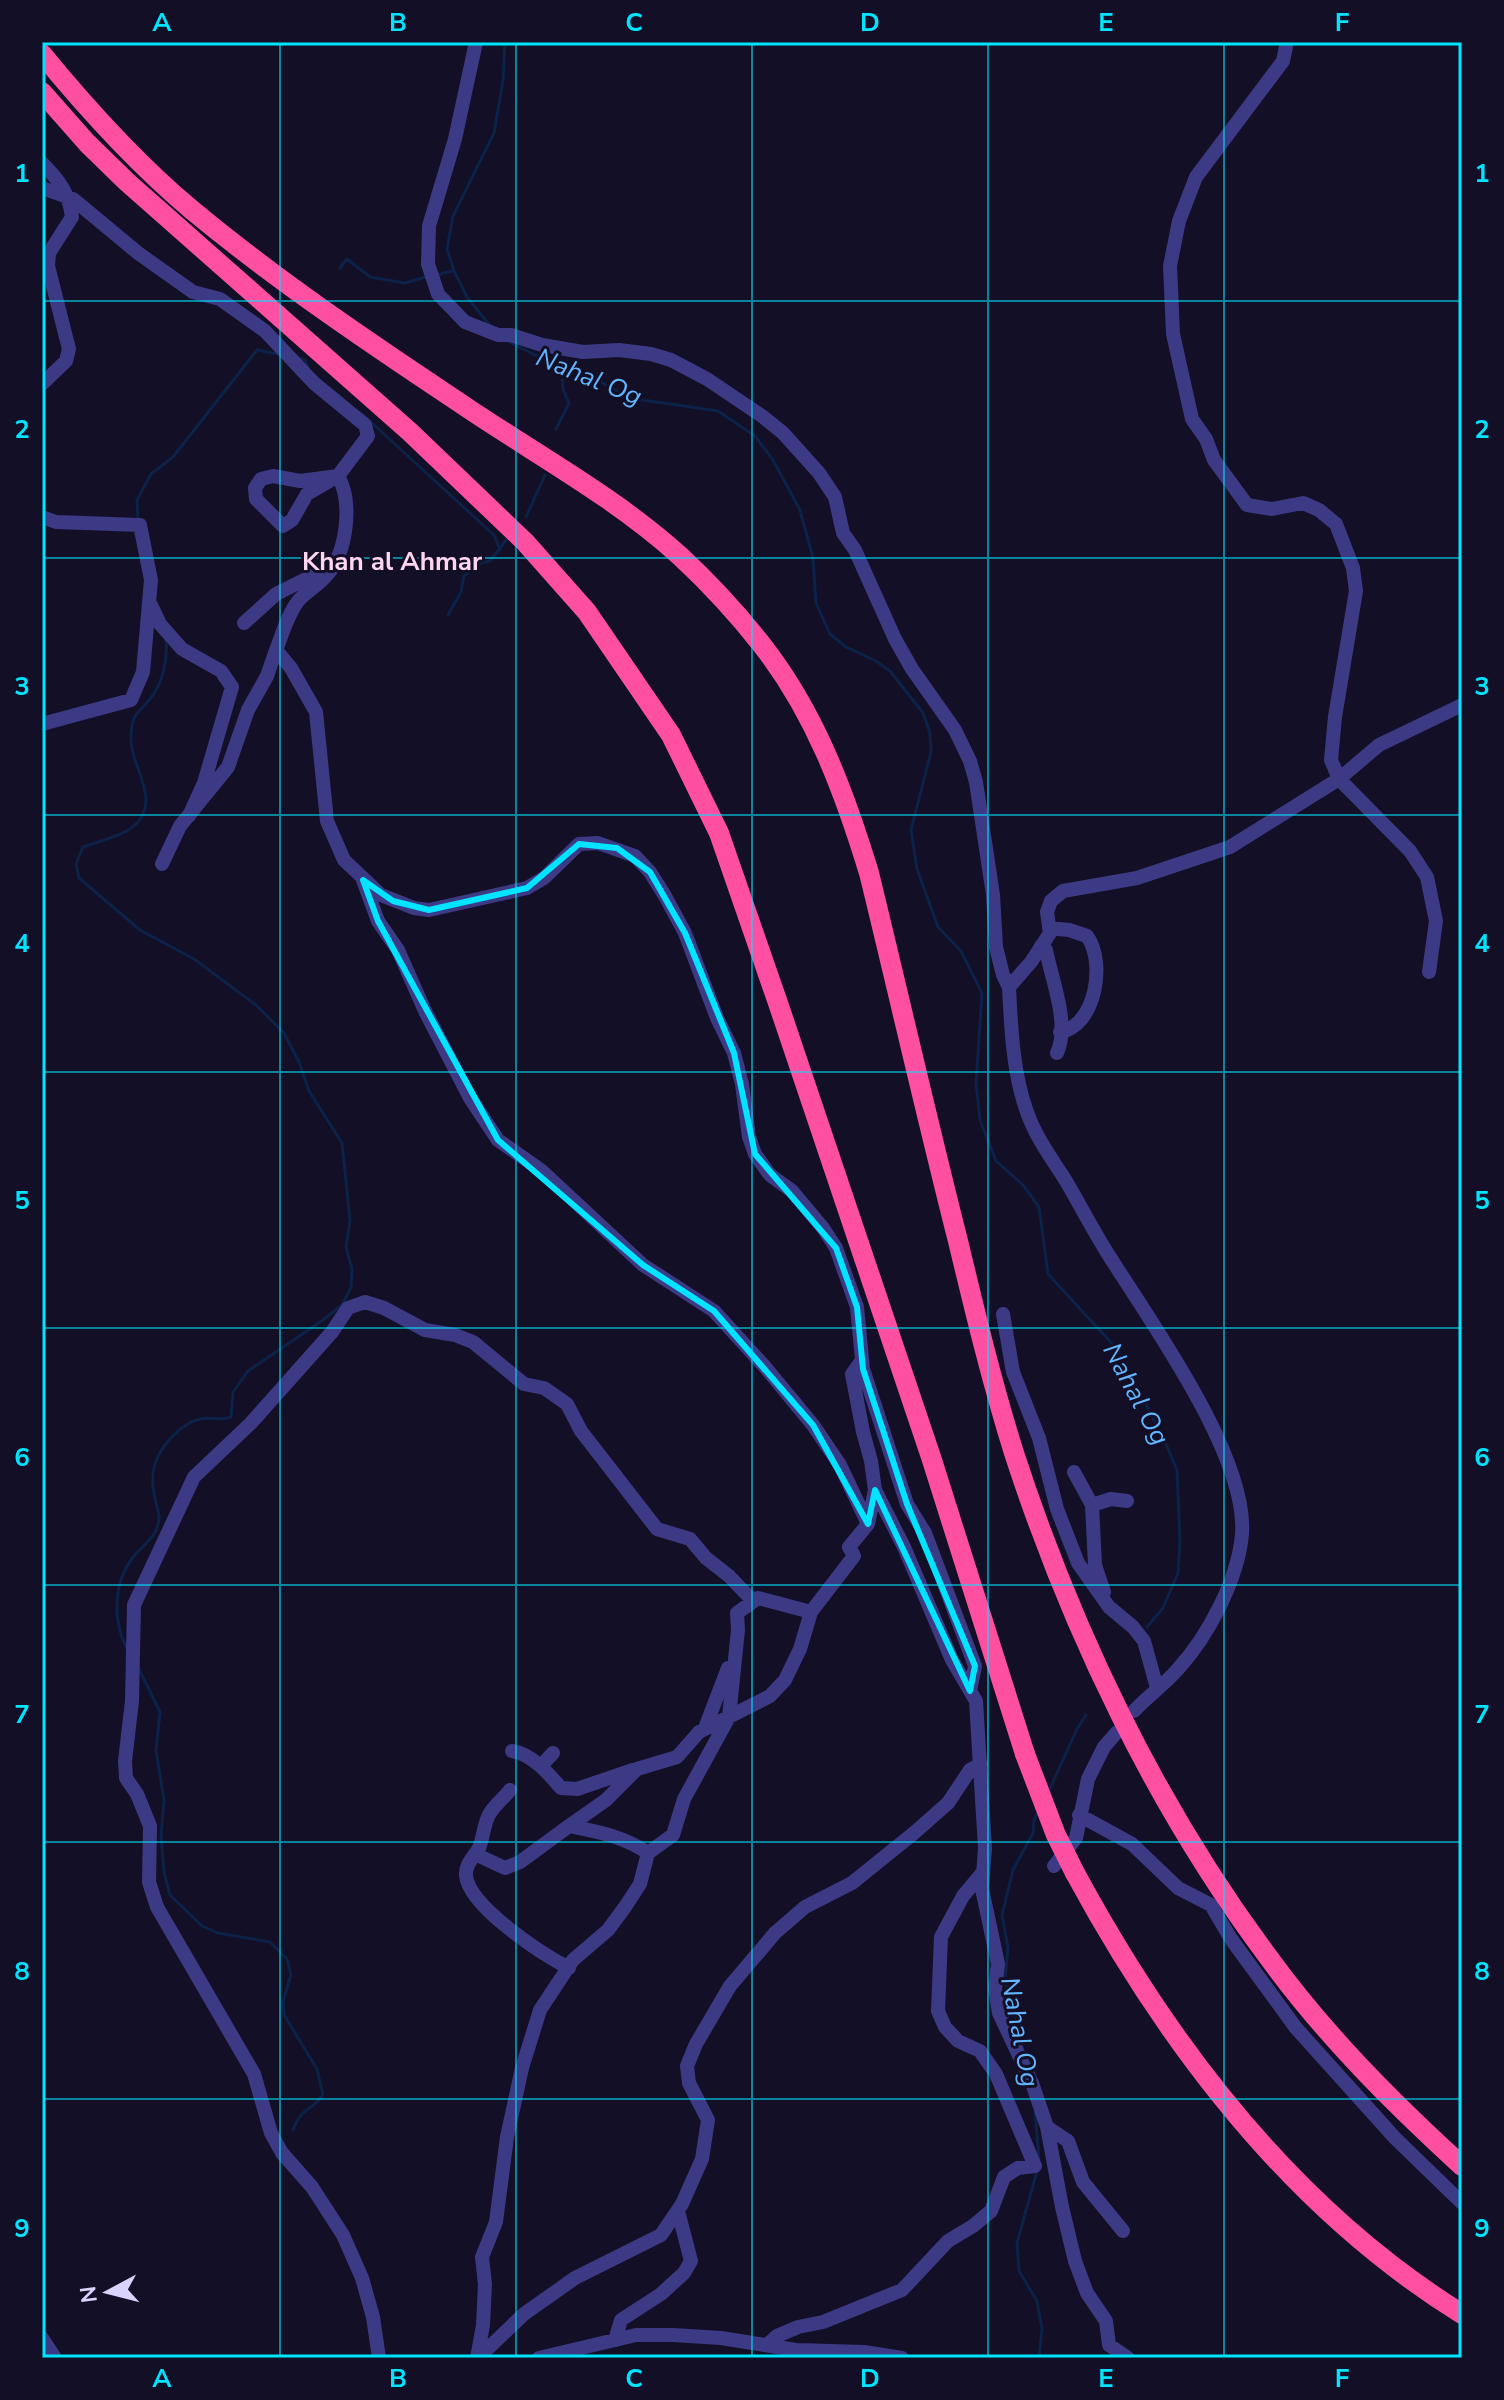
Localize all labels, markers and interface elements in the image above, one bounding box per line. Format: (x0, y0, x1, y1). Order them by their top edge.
text: A (152, 5, 172, 40)
text: B (389, 5, 407, 40)
text: C (625, 5, 643, 40)
text: D (860, 5, 880, 40)
text: E (1098, 5, 1114, 40)
text: F (1335, 5, 1349, 40)
text: 1 (14, 156, 30, 191)
text: 1 (1474, 156, 1490, 191)
water label: Nahal Og (531, 340, 647, 414)
text: 2 (14, 412, 30, 447)
text: 2 (1474, 412, 1490, 447)
district label: Khan al Ahmar (302, 544, 483, 579)
text: 3 (14, 669, 30, 704)
text: 3 (1474, 669, 1490, 704)
text: 4 (14, 926, 30, 961)
text: 4 (1474, 926, 1490, 961)
text: 5 (14, 1183, 30, 1218)
text: 5 (1474, 1183, 1490, 1218)
water label: Nahal Og (1094, 1337, 1178, 1451)
text: 6 (14, 1440, 30, 1475)
text: 6 (1474, 1440, 1490, 1475)
text: 7 (14, 1697, 30, 1732)
text: 7 (1474, 1697, 1490, 1732)
text: 8 (14, 1954, 30, 1989)
text: 8 (1474, 1954, 1490, 1989)
water label: Nahal Og (992, 1974, 1048, 2090)
text: 9 (14, 2211, 30, 2246)
text: 9 (1474, 2211, 1490, 2246)
north arrow (68, 2252, 148, 2332)
text: N (73, 2284, 105, 2304)
text: A (152, 2361, 172, 2396)
text: B (389, 2361, 407, 2396)
text: C (625, 2361, 643, 2396)
text: D (860, 2361, 880, 2396)
text: E (1098, 2361, 1114, 2396)
text: F (1335, 2361, 1349, 2396)

